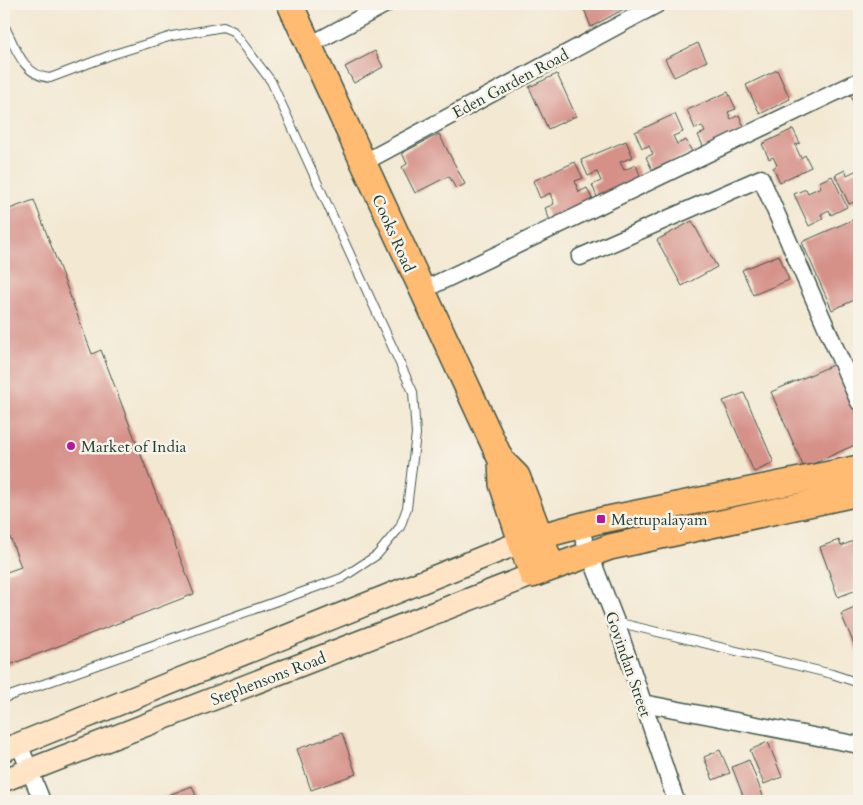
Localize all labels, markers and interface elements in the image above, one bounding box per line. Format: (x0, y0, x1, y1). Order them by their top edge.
street label: Eden Garden Road (448, 44, 573, 124)
street label: Cooks Road (366, 191, 420, 276)
place label: Market of India (81, 436, 186, 458)
marker: Market of India (65, 440, 77, 452)
place label: Mettupalayam (611, 509, 708, 531)
marker: Mettupalayam (595, 513, 607, 525)
street label: Govindan Street (600, 609, 656, 720)
street label: Stephensons Road (208, 647, 330, 711)

